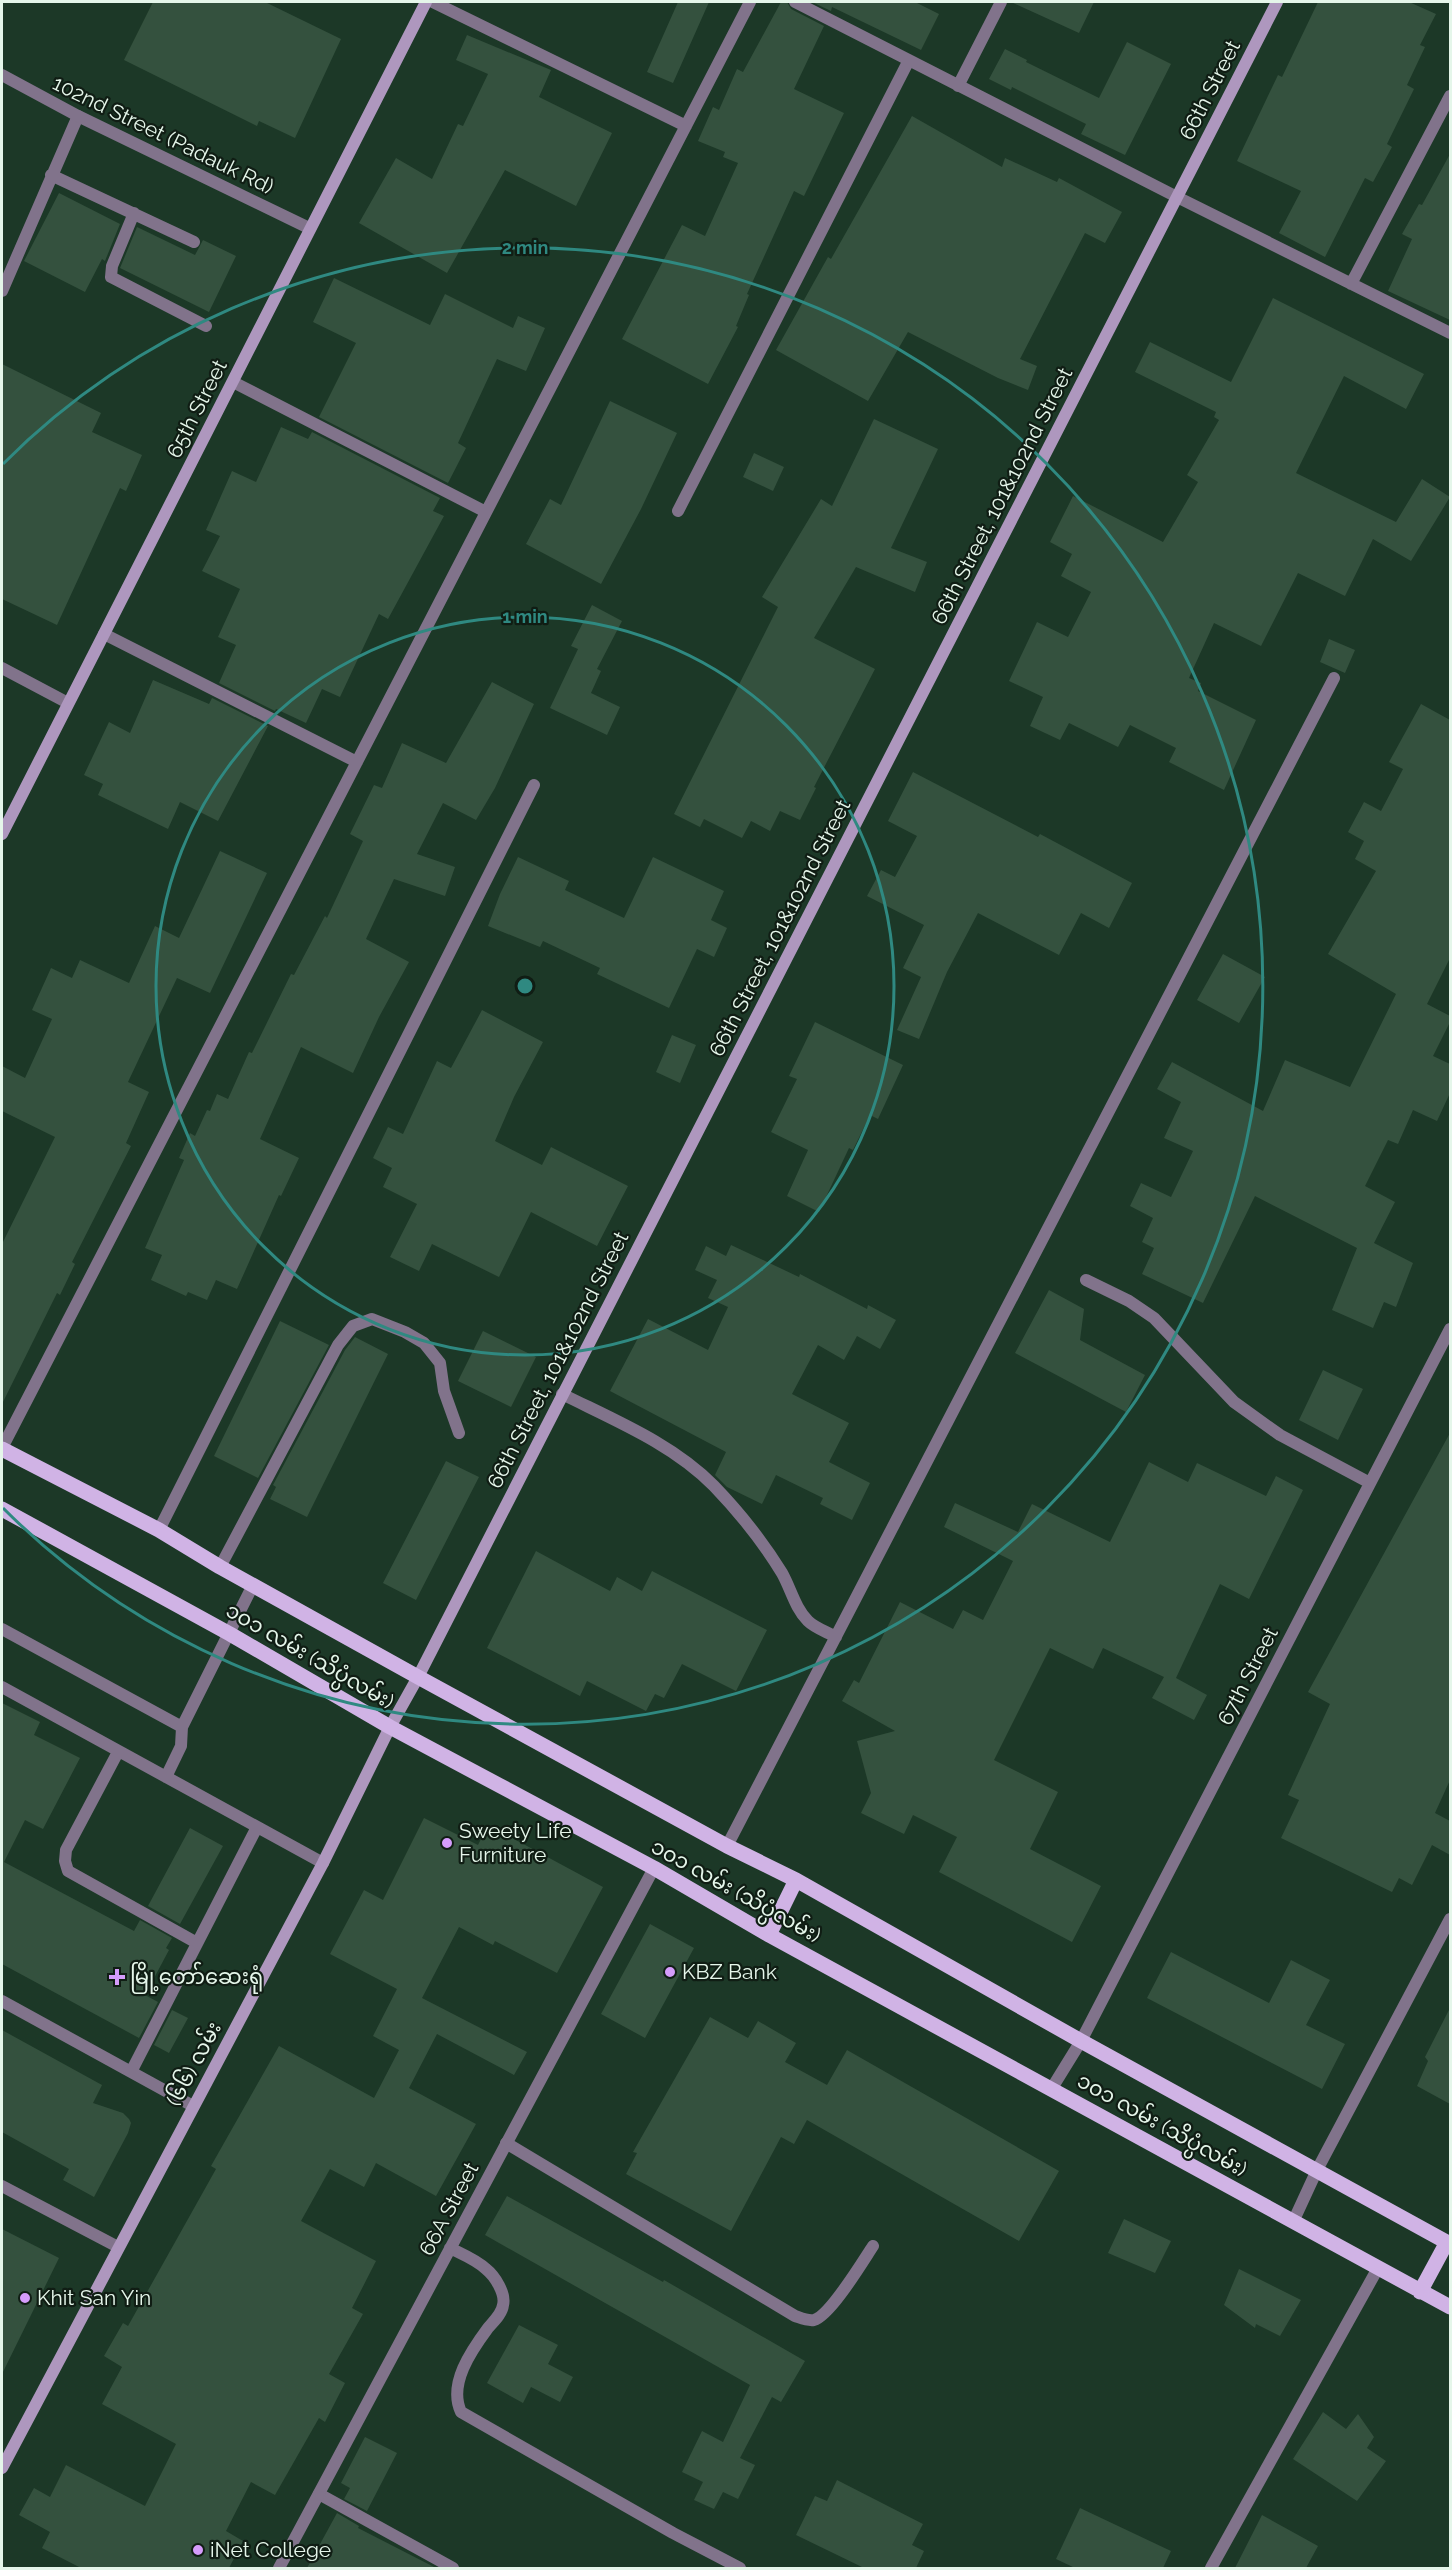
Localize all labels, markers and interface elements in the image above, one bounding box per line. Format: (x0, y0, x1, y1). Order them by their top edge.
street label: 66th Street (1174, 36, 1245, 144)
street label: 102nd Street (Padauk Rd) (49, 70, 278, 199)
text: 2 min (502, 237, 548, 258)
street label: 65th Street (161, 355, 232, 462)
street label: 66th Street, 101&102nd Street (926, 363, 1077, 628)
text: 1 min (502, 606, 548, 627)
street label: 66th Street, 101&102nd Street (704, 795, 855, 1060)
centre of rings (515, 976, 535, 996)
street label: 66th Street, 101&102nd Street (482, 1227, 633, 1492)
street label: ၁၀၁ လမ်း (သိပ္ပံလမ်း) (219, 1595, 400, 1719)
street label: 67th Street (1212, 1623, 1283, 1729)
place label: Sweety Life Furniture (459, 1818, 572, 1867)
street label: ၁၀၁ လမ်း (သိပ္ပံလမ်း) (644, 1831, 827, 1952)
marker: Sweety Life Furniture (440, 1836, 454, 1850)
place label: KBZ Bank (682, 1959, 777, 1984)
place label: မြို့တော်ဆေးရုံ (130, 1961, 263, 1994)
marker: KBZ Bank (663, 1965, 677, 1979)
marker: မြို့တော်ဆေးရုံ (108, 1968, 126, 1986)
street label: (၆၆) လမ်း (158, 2016, 226, 2110)
street label: ၁၀၁ လမ်း (သိပ္ပံလမ်း) (1070, 2065, 1253, 2186)
street label: 66A Street (414, 2158, 484, 2260)
place label: Khit San Yin (37, 2285, 151, 2310)
marker: Khit San Yin (18, 2291, 32, 2305)
place label: iNet College (210, 2537, 331, 2562)
marker: iNet College (191, 2543, 205, 2557)

